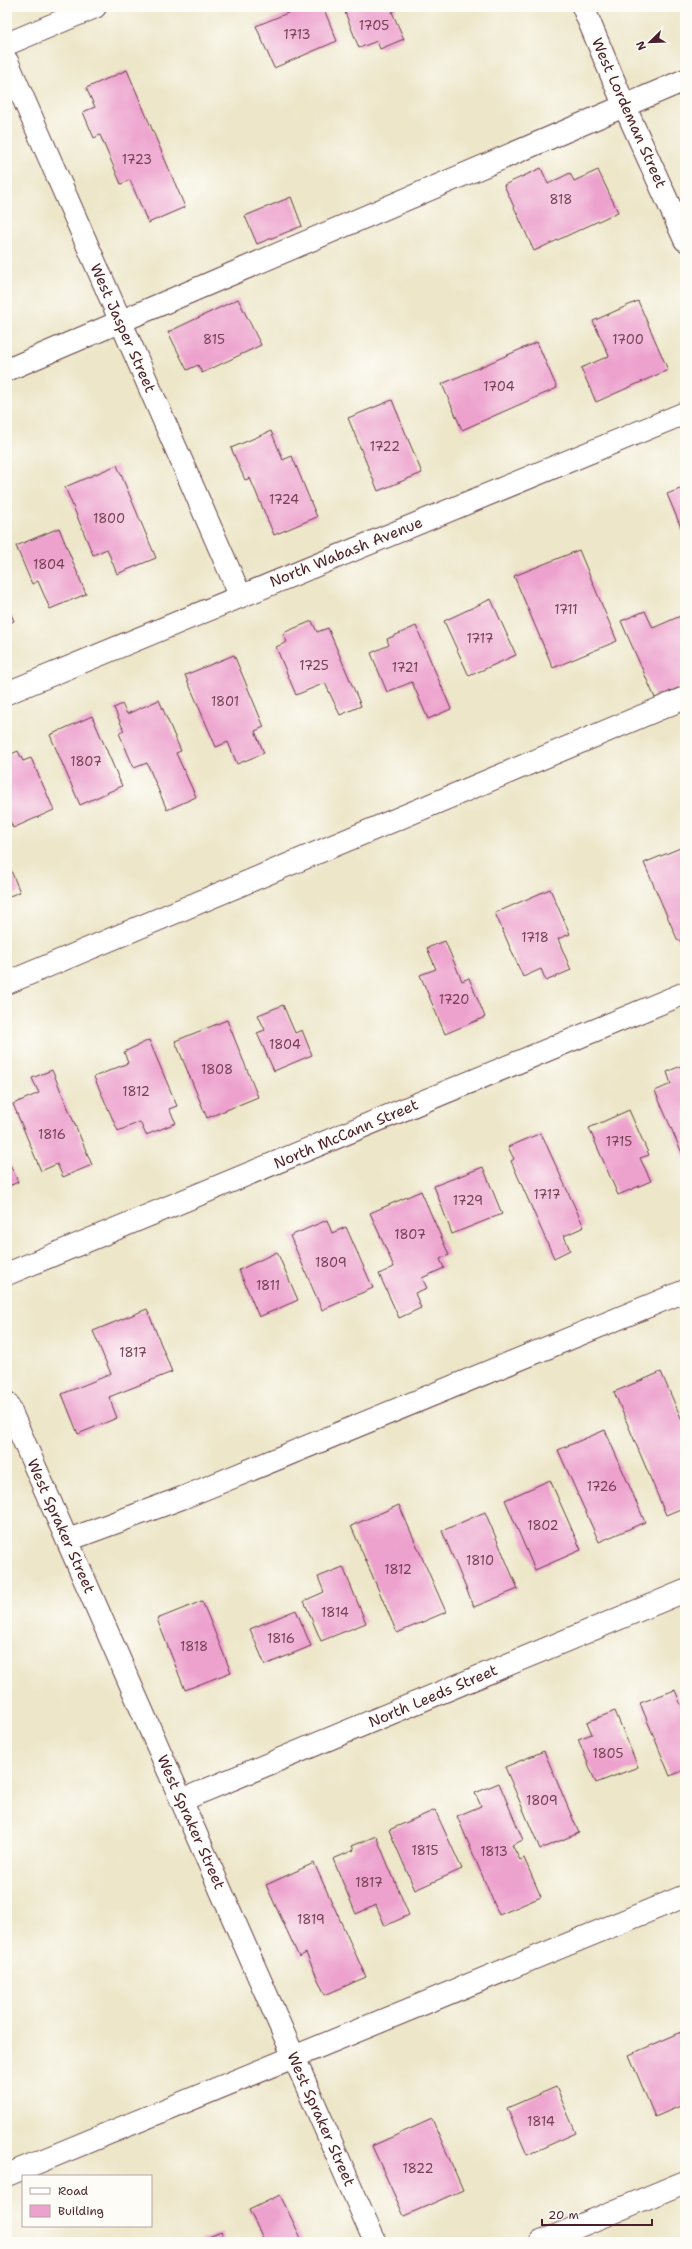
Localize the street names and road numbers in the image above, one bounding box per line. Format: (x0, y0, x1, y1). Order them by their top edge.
street label: West Lordeman Street (587, 35, 671, 191)
street label: West Jasper Street (86, 260, 160, 396)
street label: North Wabash Avenue (267, 512, 425, 592)
street label: North McCann Street (271, 1095, 421, 1173)
street label: West Spraker Street (22, 1456, 100, 1596)
street label: North Leeds Street (365, 1660, 501, 1732)
street label: West Spraker Street (152, 1752, 230, 1892)
street label: West Spraker Street (282, 2049, 360, 2189)

